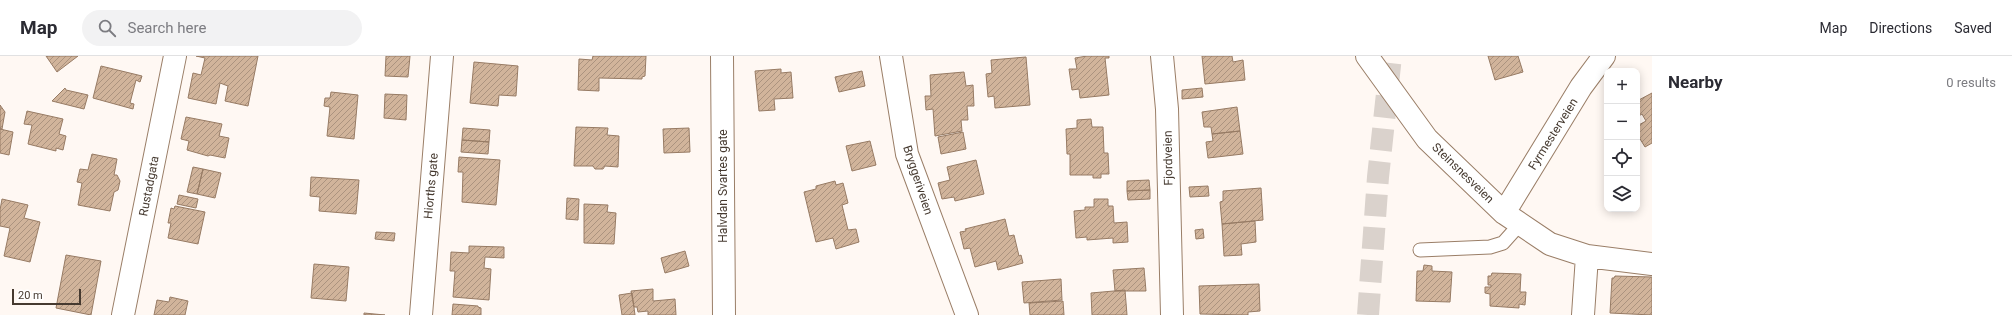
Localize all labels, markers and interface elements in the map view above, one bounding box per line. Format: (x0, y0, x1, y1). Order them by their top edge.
search box (82, 10, 362, 46)
text: Map (20, 16, 58, 39)
icon: search (96, 17, 118, 39)
text: Search here (128, 19, 206, 37)
text: Map (1820, 20, 1847, 36)
text: Directions (1869, 20, 1932, 36)
text: Saved (1954, 20, 1992, 36)
map controls (1604, 68, 1640, 212)
button: + (1604, 68, 1640, 104)
text: Nearby (1668, 72, 1723, 92)
text: 0 results (1946, 75, 1996, 90)
street label: Fyrmesterveien (1525, 96, 1581, 172)
button: − (1604, 104, 1640, 140)
street label: Halvdan Svartes gate (716, 129, 730, 243)
street label: Fjordveien (1161, 130, 1175, 186)
street label: Steinsnesveien (1429, 140, 1497, 206)
button: locate (1604, 140, 1640, 176)
street label: Bryggeriveien (900, 144, 936, 216)
street label: Hiorths gate (421, 153, 441, 219)
street label: Rustadgata (136, 155, 162, 217)
button: layers (1604, 176, 1640, 212)
scale bar (12, 287, 81, 306)
text: 20 m (18, 289, 43, 302)

